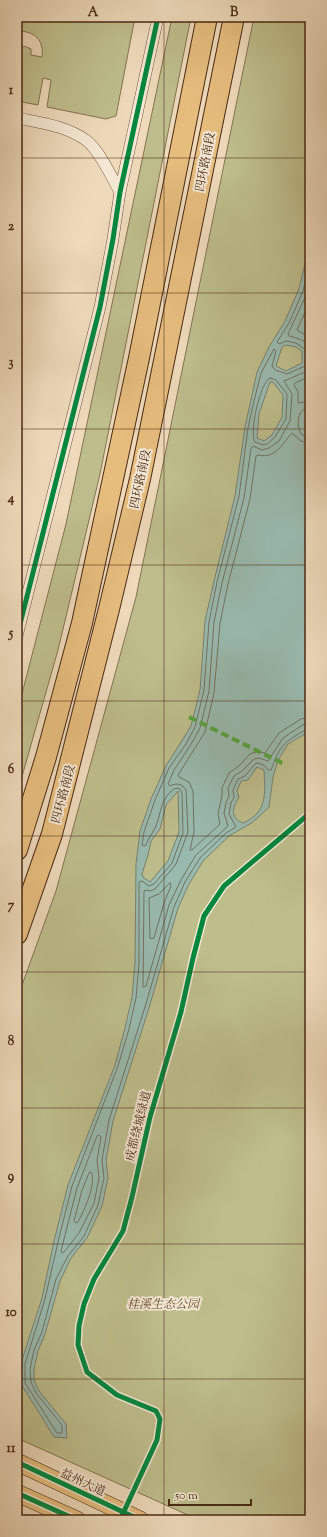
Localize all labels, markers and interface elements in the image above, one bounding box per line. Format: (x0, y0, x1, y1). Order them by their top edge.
text: A (88, 4, 99, 22)
text: B (230, 4, 239, 22)
text: 1 (9, 82, 14, 100)
street label: 四环路南段 (191, 131, 221, 193)
text: 2 (8, 218, 15, 236)
text: 3 (8, 354, 14, 372)
street label: 四环路南段 (126, 448, 156, 510)
text: 4 (7, 490, 15, 508)
text: 5 (8, 625, 14, 643)
text: 6 (8, 761, 15, 779)
street label: 四环路南段 (48, 763, 80, 826)
text: 7 (8, 897, 15, 915)
text: 8 (8, 1033, 15, 1051)
street label: 成都绕城绿道 (122, 1089, 156, 1163)
text: 9 (8, 1168, 15, 1186)
park label: 桂溪生态公园 (127, 1296, 201, 1314)
text: 10 (5, 1304, 17, 1322)
text: 11 (7, 1440, 16, 1458)
street label: 益州大道 (57, 1465, 108, 1501)
scale bar (169, 1481, 251, 1507)
text: 50 m (174, 1487, 198, 1505)

